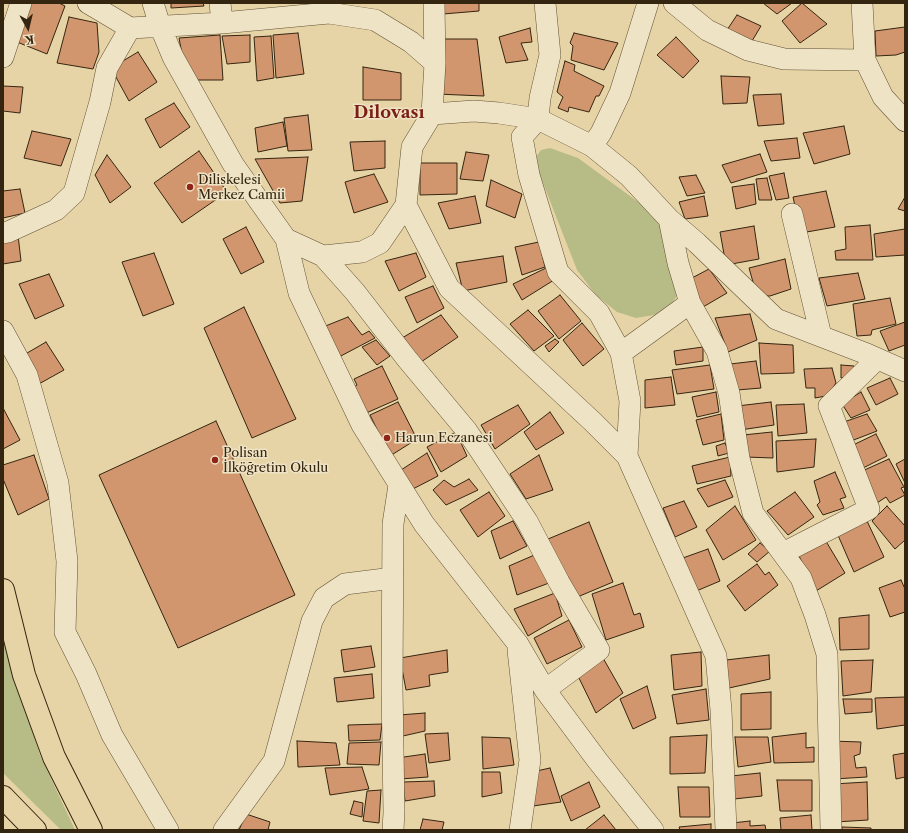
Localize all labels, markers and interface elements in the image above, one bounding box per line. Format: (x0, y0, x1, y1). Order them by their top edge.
north arrow (8, 8, 48, 48)
text: K (24, 32, 35, 47)
district label: Dilovası (353, 103, 425, 123)
place label: Diliskelesi Merkez Camii (198, 172, 285, 203)
marker: Diliskelesi Merkez Camii (185, 182, 195, 192)
place label: Harun Eczanesi (395, 430, 492, 446)
marker: Harun Eczanesi (382, 433, 392, 443)
place label: Polisan İlköğretim Okulu (223, 445, 328, 476)
marker: Polisan İlköğretim Okulu (210, 455, 220, 465)

